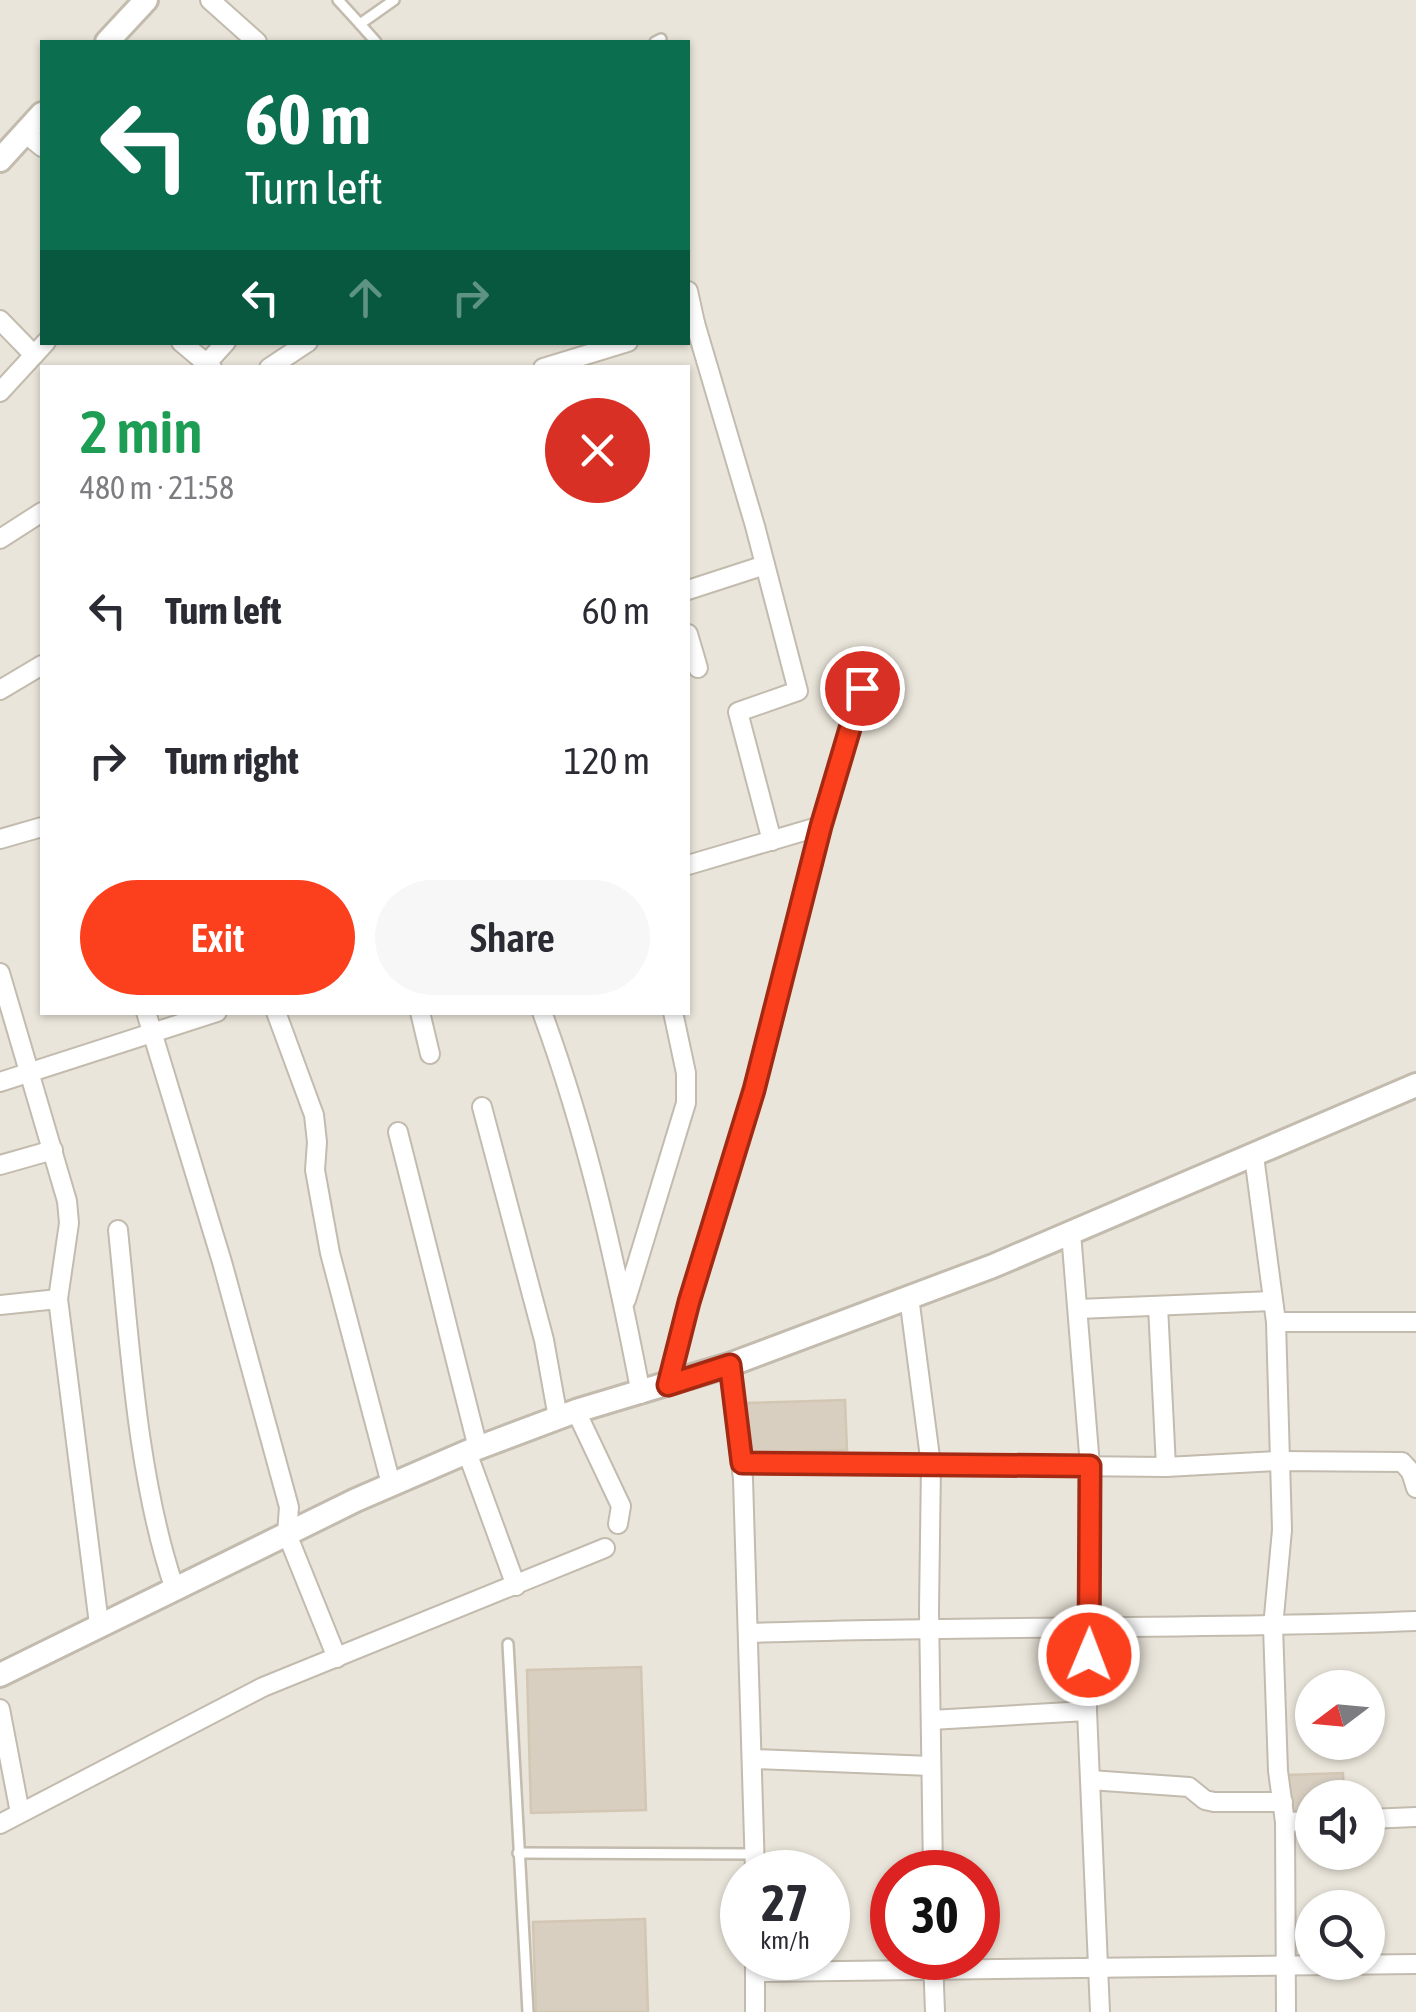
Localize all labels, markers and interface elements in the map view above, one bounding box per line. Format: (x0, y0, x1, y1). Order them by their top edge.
text: 60 m (245, 79, 371, 159)
icon: left (80, 80, 210, 210)
text: Turn left (245, 162, 383, 214)
icon: left (233, 270, 288, 325)
icon: ahead (338, 270, 393, 325)
icon: right (443, 270, 498, 325)
text: 2 min (80, 397, 203, 466)
button: close (545, 398, 650, 503)
text: 480 m · 21:58 (80, 469, 234, 506)
icon: left (80, 583, 135, 638)
text: Turn left (165, 589, 281, 632)
text: 60 m (582, 589, 650, 632)
pin (820, 646, 905, 731)
icon: arrive (835, 661, 890, 716)
icon: right (80, 733, 135, 788)
text: Turn right (165, 739, 299, 782)
text: 120 m (564, 739, 650, 782)
button: Exit (80, 880, 355, 995)
button: Share (375, 880, 650, 995)
position arrow (1037, 1603, 1141, 1707)
north arrow (1295, 1670, 1385, 1760)
map controls (1295, 1670, 1385, 1980)
button: sound (1295, 1780, 1385, 1870)
speed limit sign: 30 (870, 1850, 1000, 1980)
text: 27 (761, 1874, 808, 1932)
button: search (1295, 1890, 1385, 1980)
text: km/h (760, 1926, 810, 1954)

